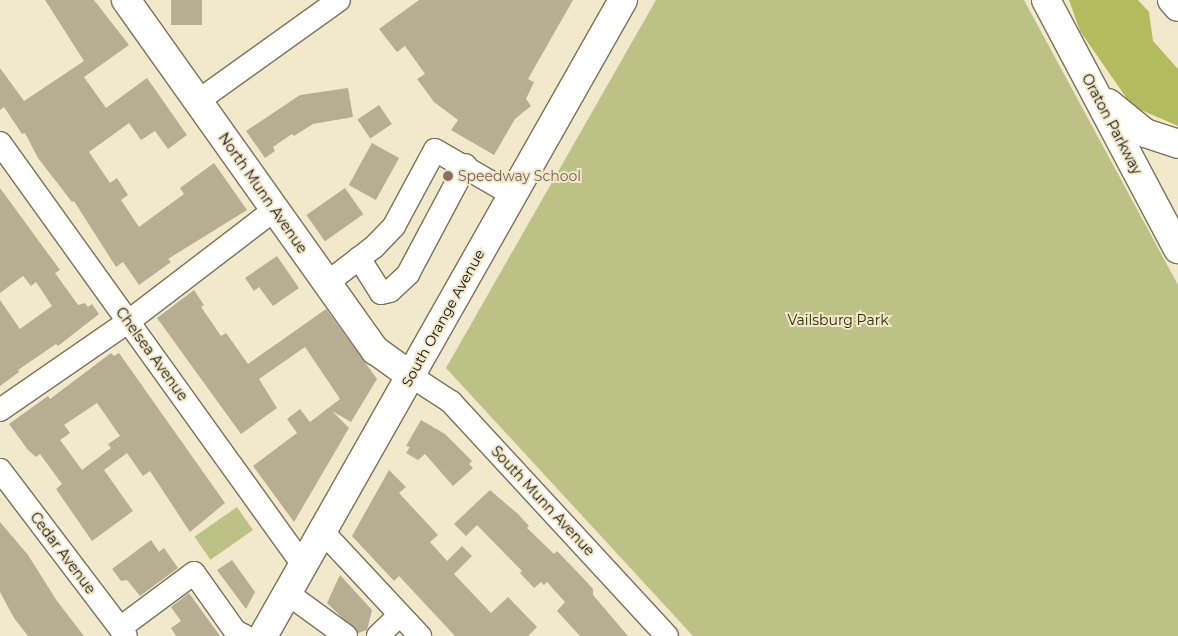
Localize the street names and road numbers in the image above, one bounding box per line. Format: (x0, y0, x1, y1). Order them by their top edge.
street label: Oraton Parkway (1078, 71, 1146, 177)
street label: North Munn Avenue (215, 130, 311, 256)
street label: South Orange Avenue (398, 246, 488, 390)
street label: Chelsea Avenue (112, 304, 192, 404)
street label: South Munn Avenue (488, 443, 598, 559)
street label: Cedar Avenue (27, 509, 99, 597)

